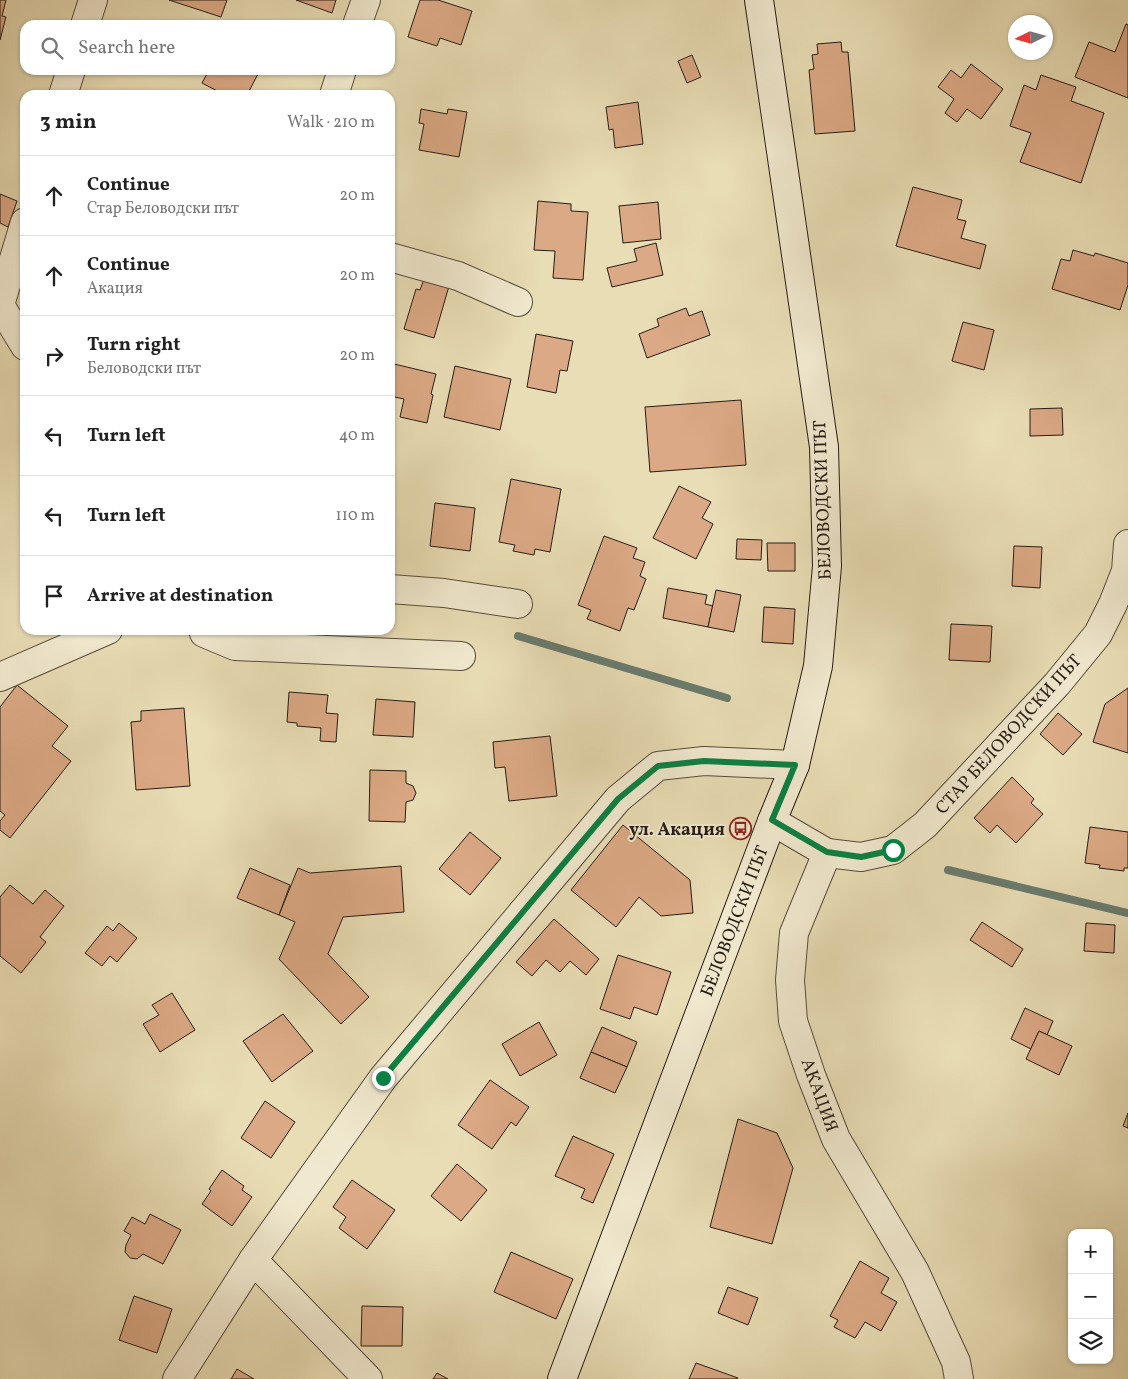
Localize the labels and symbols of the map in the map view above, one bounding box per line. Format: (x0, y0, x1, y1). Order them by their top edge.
north arrow (1008, 15, 1053, 60)
street label: БЕЛОВОДСКИ ПЪТ (808, 419, 839, 580)
street label: СТАР БЕЛОВОДСКИ ПЪТ (930, 649, 1088, 821)
bus stop icon: ул. Акация (729, 817, 753, 841)
place label: ул. Акация (629, 818, 725, 843)
route start (882, 839, 905, 862)
street label: БЕЛОВОДСКИ ПЪТ (695, 842, 776, 1001)
street label: АКАЦИЯ (794, 1055, 843, 1136)
route end (372, 1067, 395, 1090)

